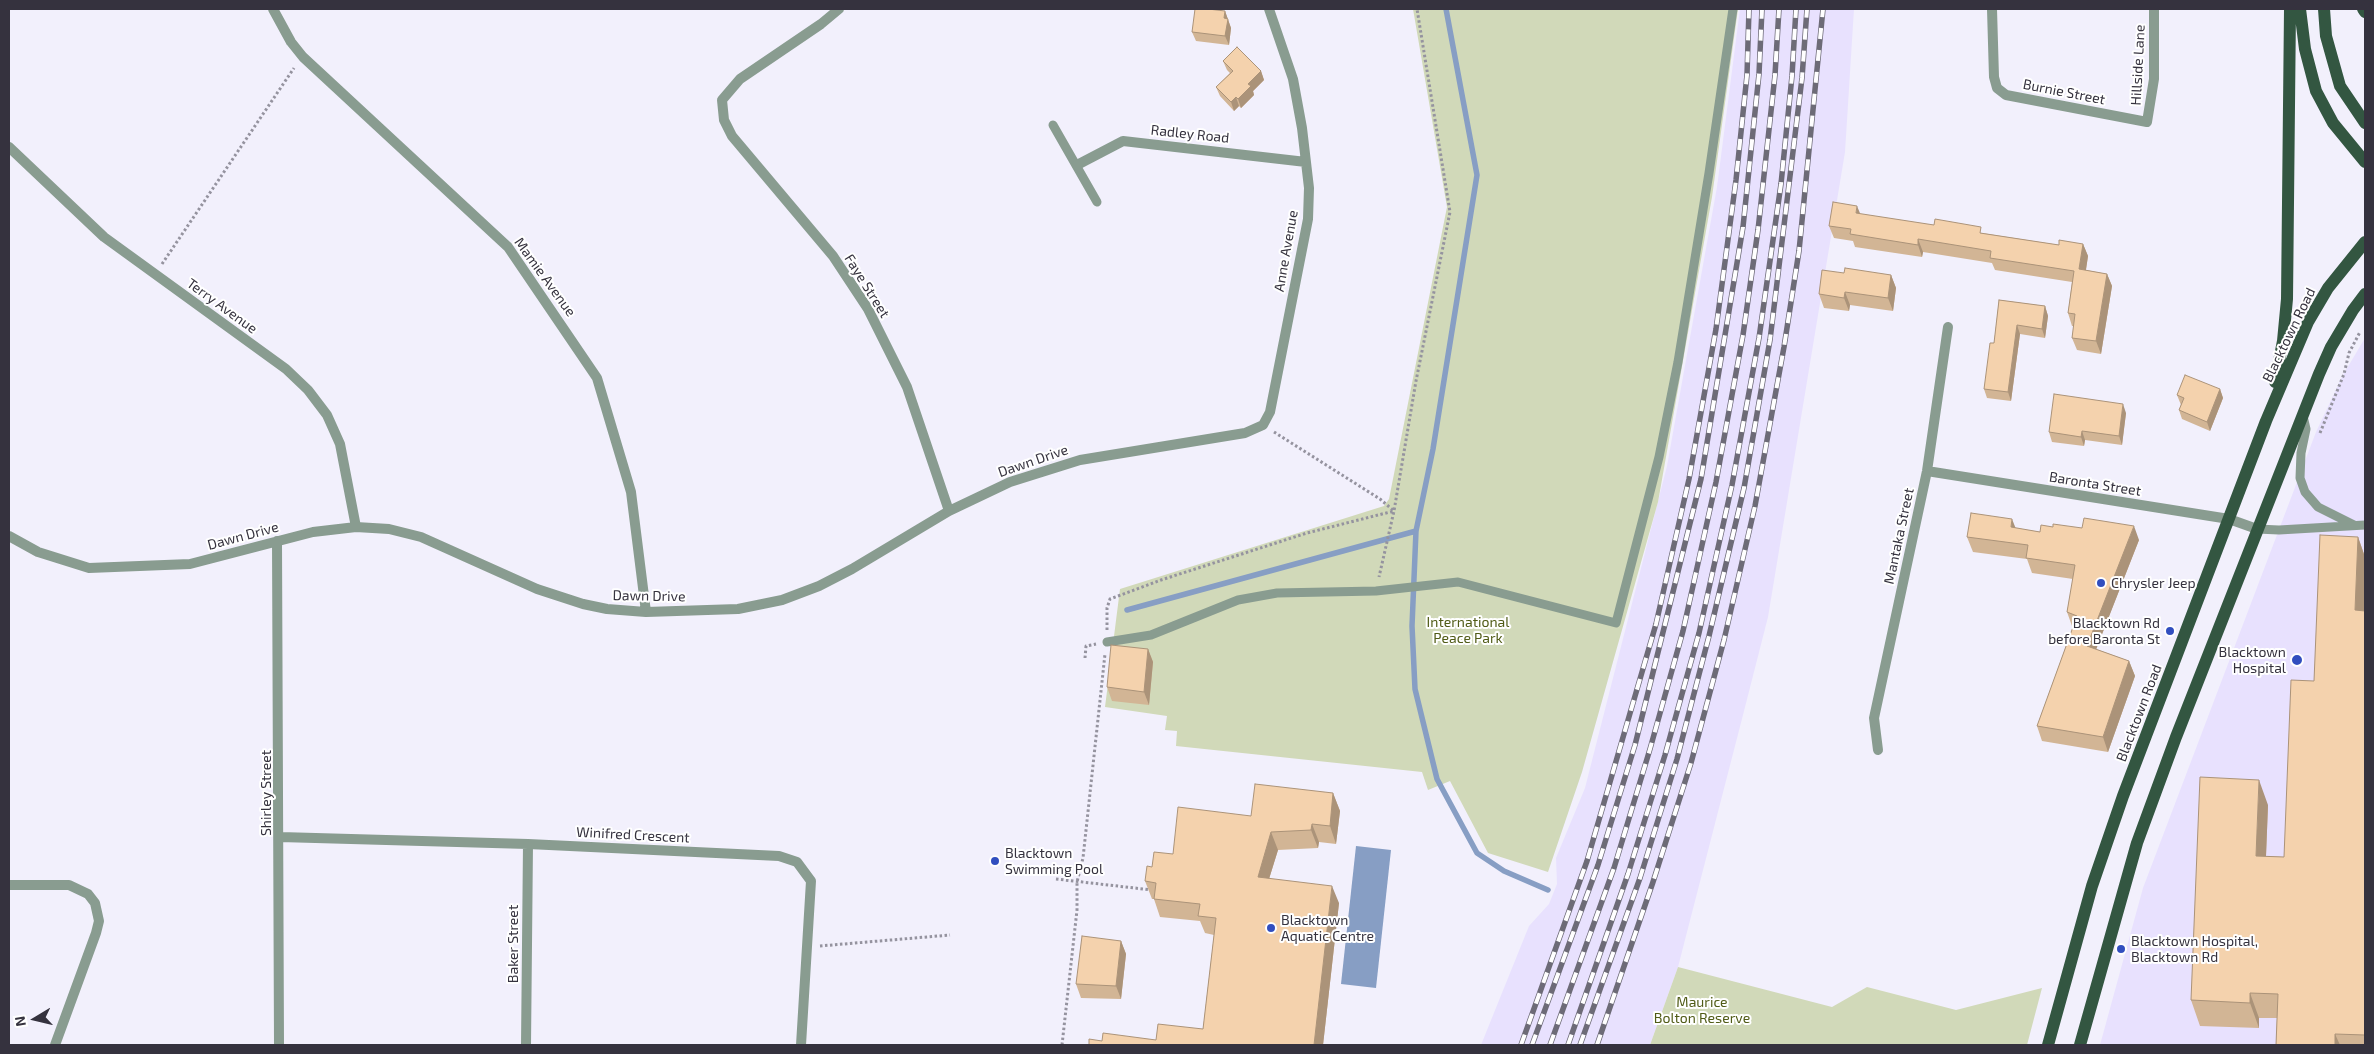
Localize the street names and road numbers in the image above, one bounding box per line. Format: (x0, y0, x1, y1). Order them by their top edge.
street label: Hillside Lane (2127, 24, 2149, 106)
street label: Burnie Street (2021, 76, 2107, 108)
street label: Radley Road (1150, 122, 1230, 146)
street label: Anne Avenue (1271, 209, 1301, 293)
street label: Mamie Avenue (511, 234, 579, 320)
street label: Faye Street (841, 251, 893, 321)
street label: Terry Avenue (184, 275, 260, 337)
street label: Blacktown Road (2259, 285, 2319, 385)
street label: Dawn Drive (996, 441, 1070, 481)
street label: Baronta Street (2048, 468, 2142, 500)
street label: Mantaka Street (1881, 486, 1917, 586)
street label: Dawn Drive (206, 518, 280, 554)
street label: Dawn Drive (612, 587, 686, 605)
street label: Blacktown Road (2113, 662, 2165, 764)
street label: Shirley Street (258, 750, 274, 836)
street label: Winifred Crescent (576, 824, 690, 846)
street label: Baker Street (505, 905, 521, 983)

